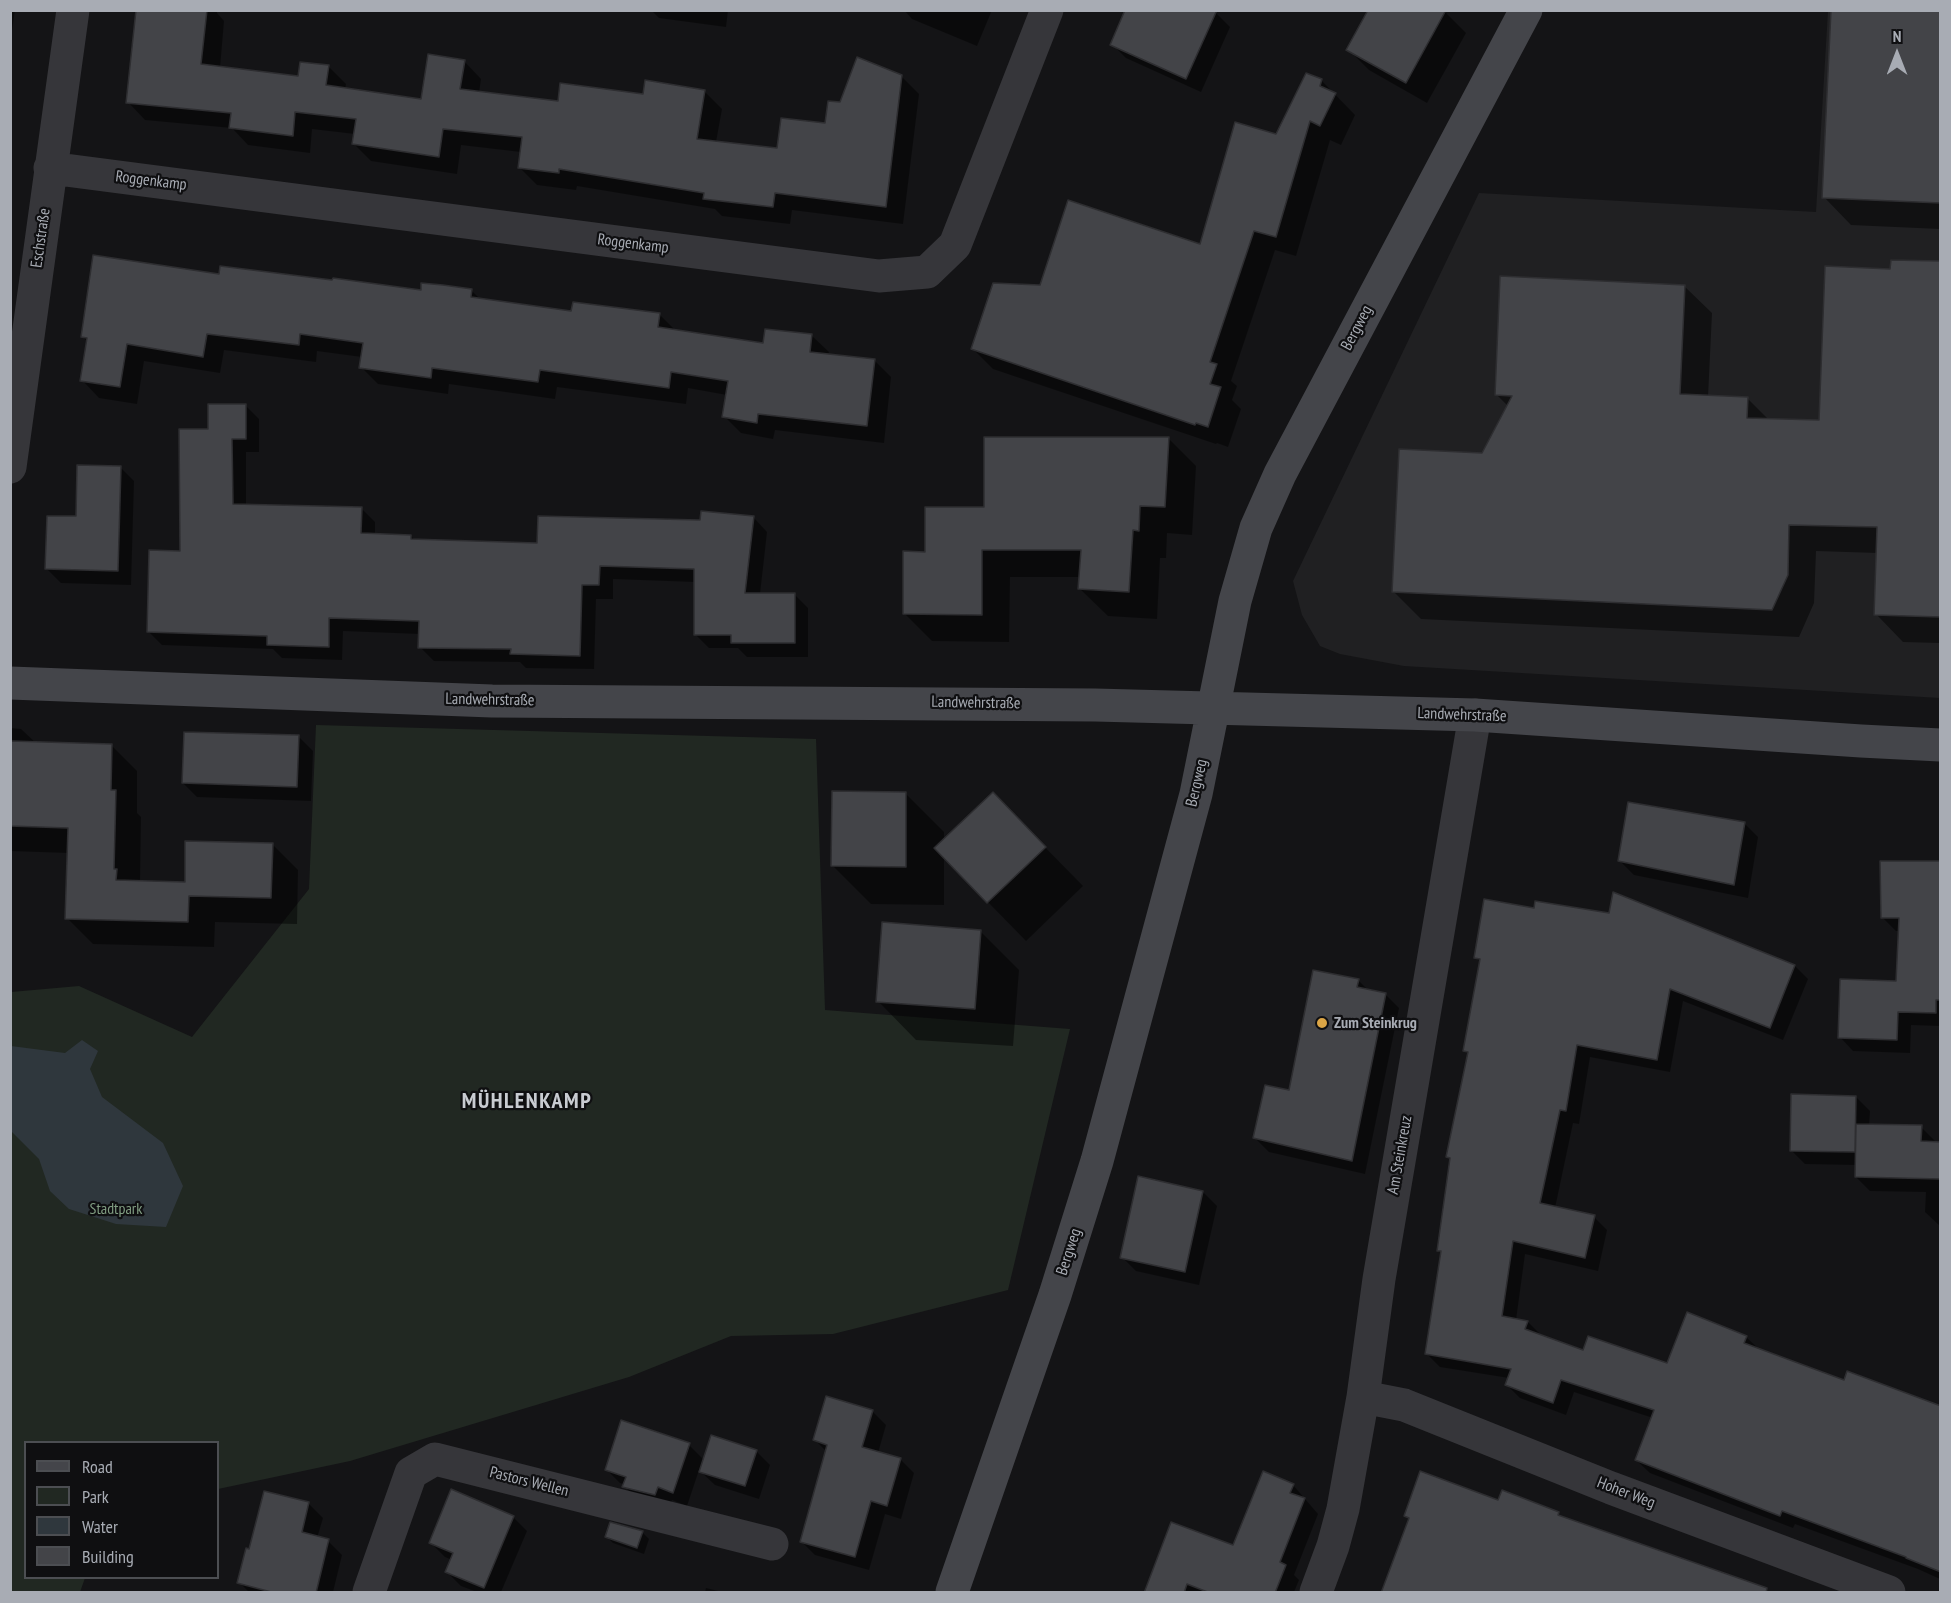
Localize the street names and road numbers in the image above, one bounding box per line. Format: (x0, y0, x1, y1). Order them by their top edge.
street label: Roggenkamp (114, 167, 188, 195)
street label: Eschstraße (27, 207, 55, 269)
street label: Roggenkamp (596, 230, 670, 258)
street label: Bergweg (1337, 302, 1377, 354)
street label: Landwehrstraße (445, 690, 535, 710)
street label: Landwehrstraße (931, 693, 1021, 713)
street label: Landwehrstraße (1417, 704, 1507, 726)
street label: Bergweg (1182, 757, 1212, 809)
street label: Am Steinkreuz (1384, 1114, 1416, 1196)
street label: Bergweg (1052, 1226, 1086, 1278)
street label: Pastors Wellen (487, 1463, 571, 1501)
street label: Hoher Weg (1594, 1473, 1658, 1513)

